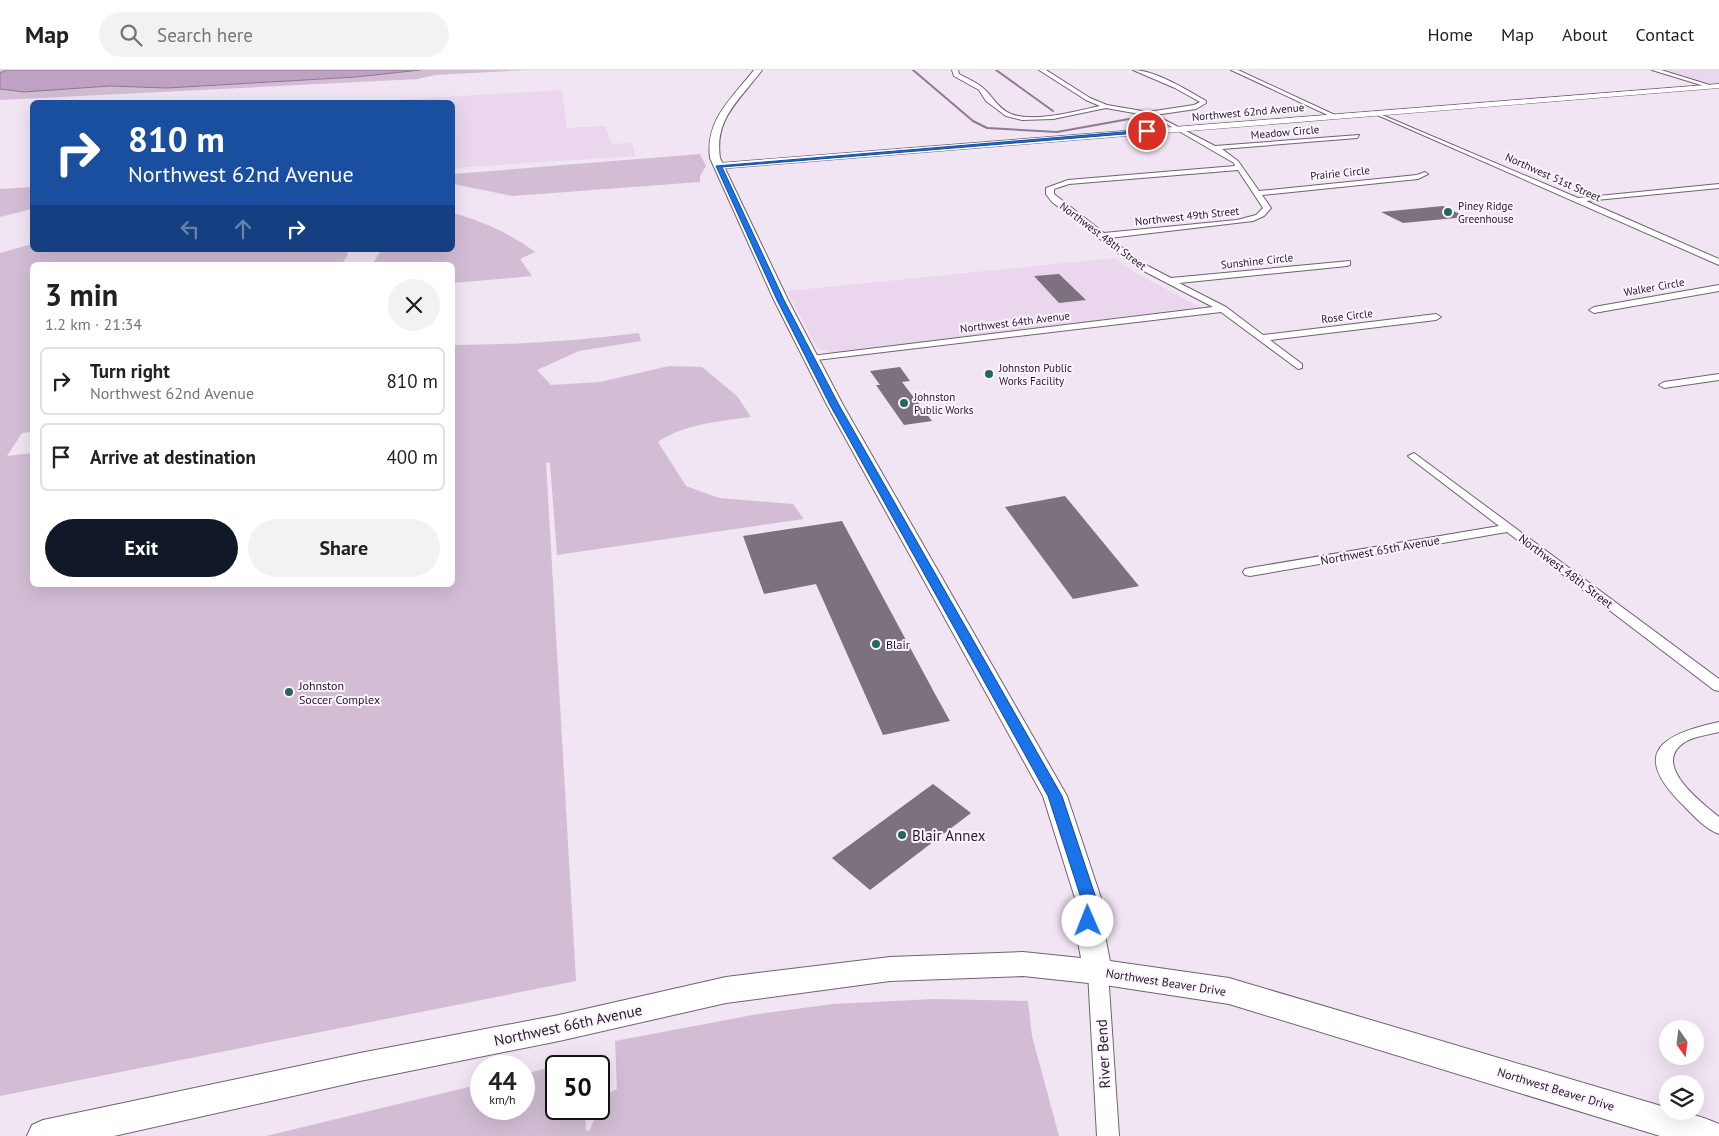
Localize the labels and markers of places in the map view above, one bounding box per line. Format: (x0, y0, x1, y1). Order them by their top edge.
pin (1126, 110, 1168, 152)
place label: Piney Ridge Greenhouse (1458, 199, 1514, 226)
marker: Piney Ridge Greenhouse (1442, 206, 1454, 218)
place label: Johnston Public Works Facility (998, 361, 1072, 388)
marker: Johnston Public Works Facility (983, 368, 995, 380)
place label: Johnston Public Works (913, 390, 974, 417)
marker: Johnston Public Works (898, 397, 910, 409)
place label: Blair (886, 637, 910, 652)
marker: Blair (870, 638, 882, 650)
place label: Johnston Soccer Complex (298, 678, 380, 707)
marker: Johnston Soccer Complex (283, 686, 295, 698)
place label: Blair Annex (912, 826, 986, 845)
marker: Blair Annex (896, 829, 908, 841)

